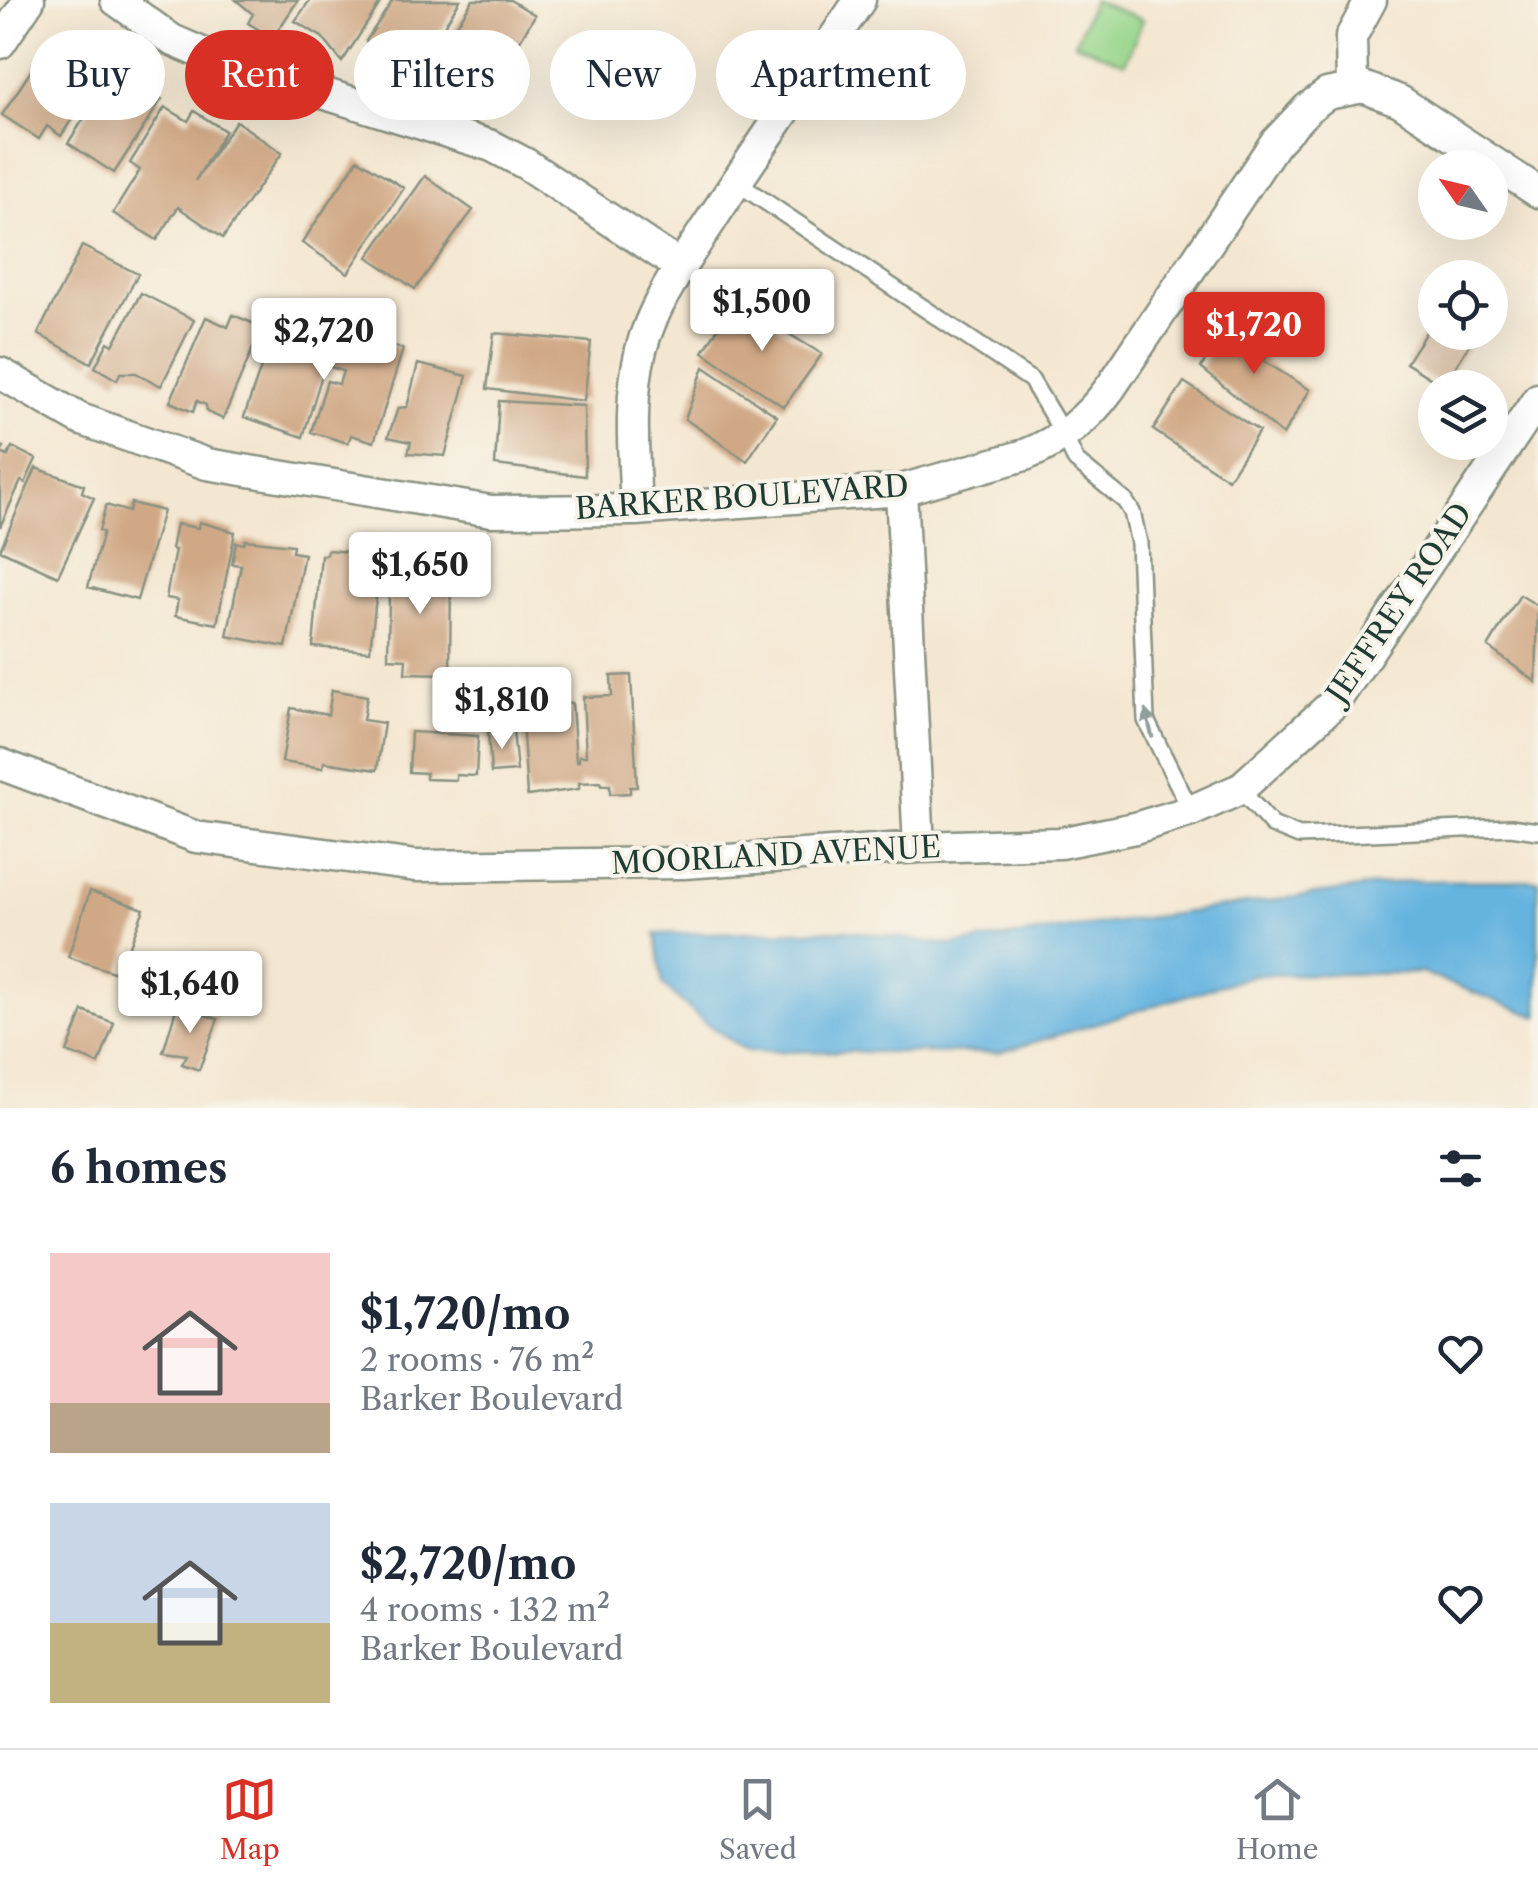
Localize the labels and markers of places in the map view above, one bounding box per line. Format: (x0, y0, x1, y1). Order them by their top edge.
pin: $1,500 (681, 269, 843, 354)
pin: $1,720 (1173, 292, 1335, 377)
pin: $2,720 (243, 298, 405, 383)
pin: $1,650 (339, 532, 501, 617)
pin: $1,810 (421, 667, 583, 752)
pin: $1,640 (109, 951, 271, 1036)

